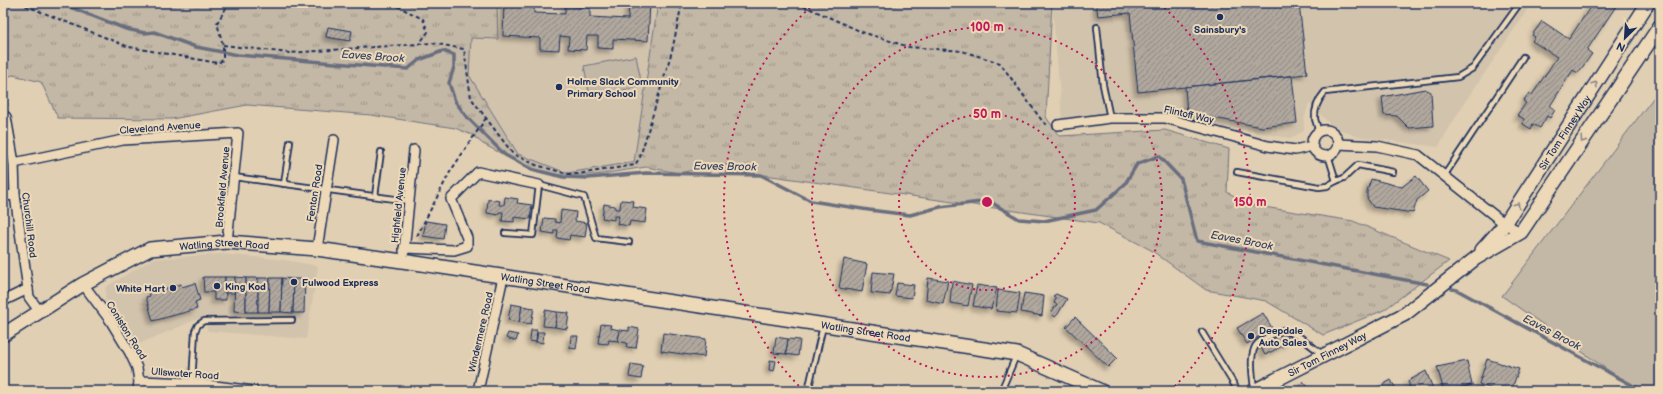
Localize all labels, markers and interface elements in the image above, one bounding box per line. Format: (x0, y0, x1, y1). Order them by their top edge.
marker: Sainsbury's (1215, 12, 1225, 22)
north arrow (1605, 18, 1645, 58)
text: 100 m (970, 20, 1004, 35)
place label: Sainsbury's (1194, 24, 1246, 36)
text: N (1614, 39, 1627, 54)
water label: Eaves Brook (341, 48, 405, 65)
place label: Holme Slack Community Primary School (567, 76, 679, 100)
one-way arrow (1590, 81, 1598, 88)
marker: Holme Slack Community Primary School (554, 82, 564, 92)
street label: Sir Tom Finney Way (1537, 93, 1594, 172)
street label: Flintoff Way (1163, 103, 1215, 127)
text: 50 m (973, 107, 1001, 122)
street label: Cleveland Avenue (119, 119, 201, 137)
one-way arrow (1581, 136, 1588, 143)
street label: Brookfield Avenue (213, 146, 233, 228)
water label: Eaves Brook (693, 159, 757, 174)
street label: Fenton Road (305, 163, 326, 223)
street label: Highfield Avenue (389, 167, 409, 243)
street label: Churchill Road (19, 192, 39, 259)
centre of rings (980, 195, 994, 209)
text: 150 m (1234, 195, 1266, 210)
one-way arrow (1512, 202, 1520, 209)
water label: Eaves Brook (1210, 228, 1275, 253)
street label: Watling Street Road (179, 237, 270, 253)
street label: Watling Street Road (500, 271, 591, 296)
marker: Fulwood Express (289, 277, 299, 287)
place label: Fulwood Express (302, 277, 379, 289)
marker: King Kod (212, 281, 222, 291)
place label: King Kod (225, 281, 266, 293)
place label: White Hart (116, 283, 166, 295)
marker: White Hart (168, 283, 178, 293)
street label: Windermere Road (466, 291, 496, 374)
street label: Coniston Road (103, 299, 149, 362)
water label: Eaves Brook (1521, 312, 1583, 353)
street label: Watling Street Road (820, 319, 911, 345)
place label: Deepdale Auto Sales (1258, 325, 1307, 349)
street label: Sir Tom Finney Way (1286, 329, 1369, 380)
marker: Deepdale Auto Sales (1246, 331, 1256, 341)
street label: Ullswater Road (151, 366, 220, 382)

